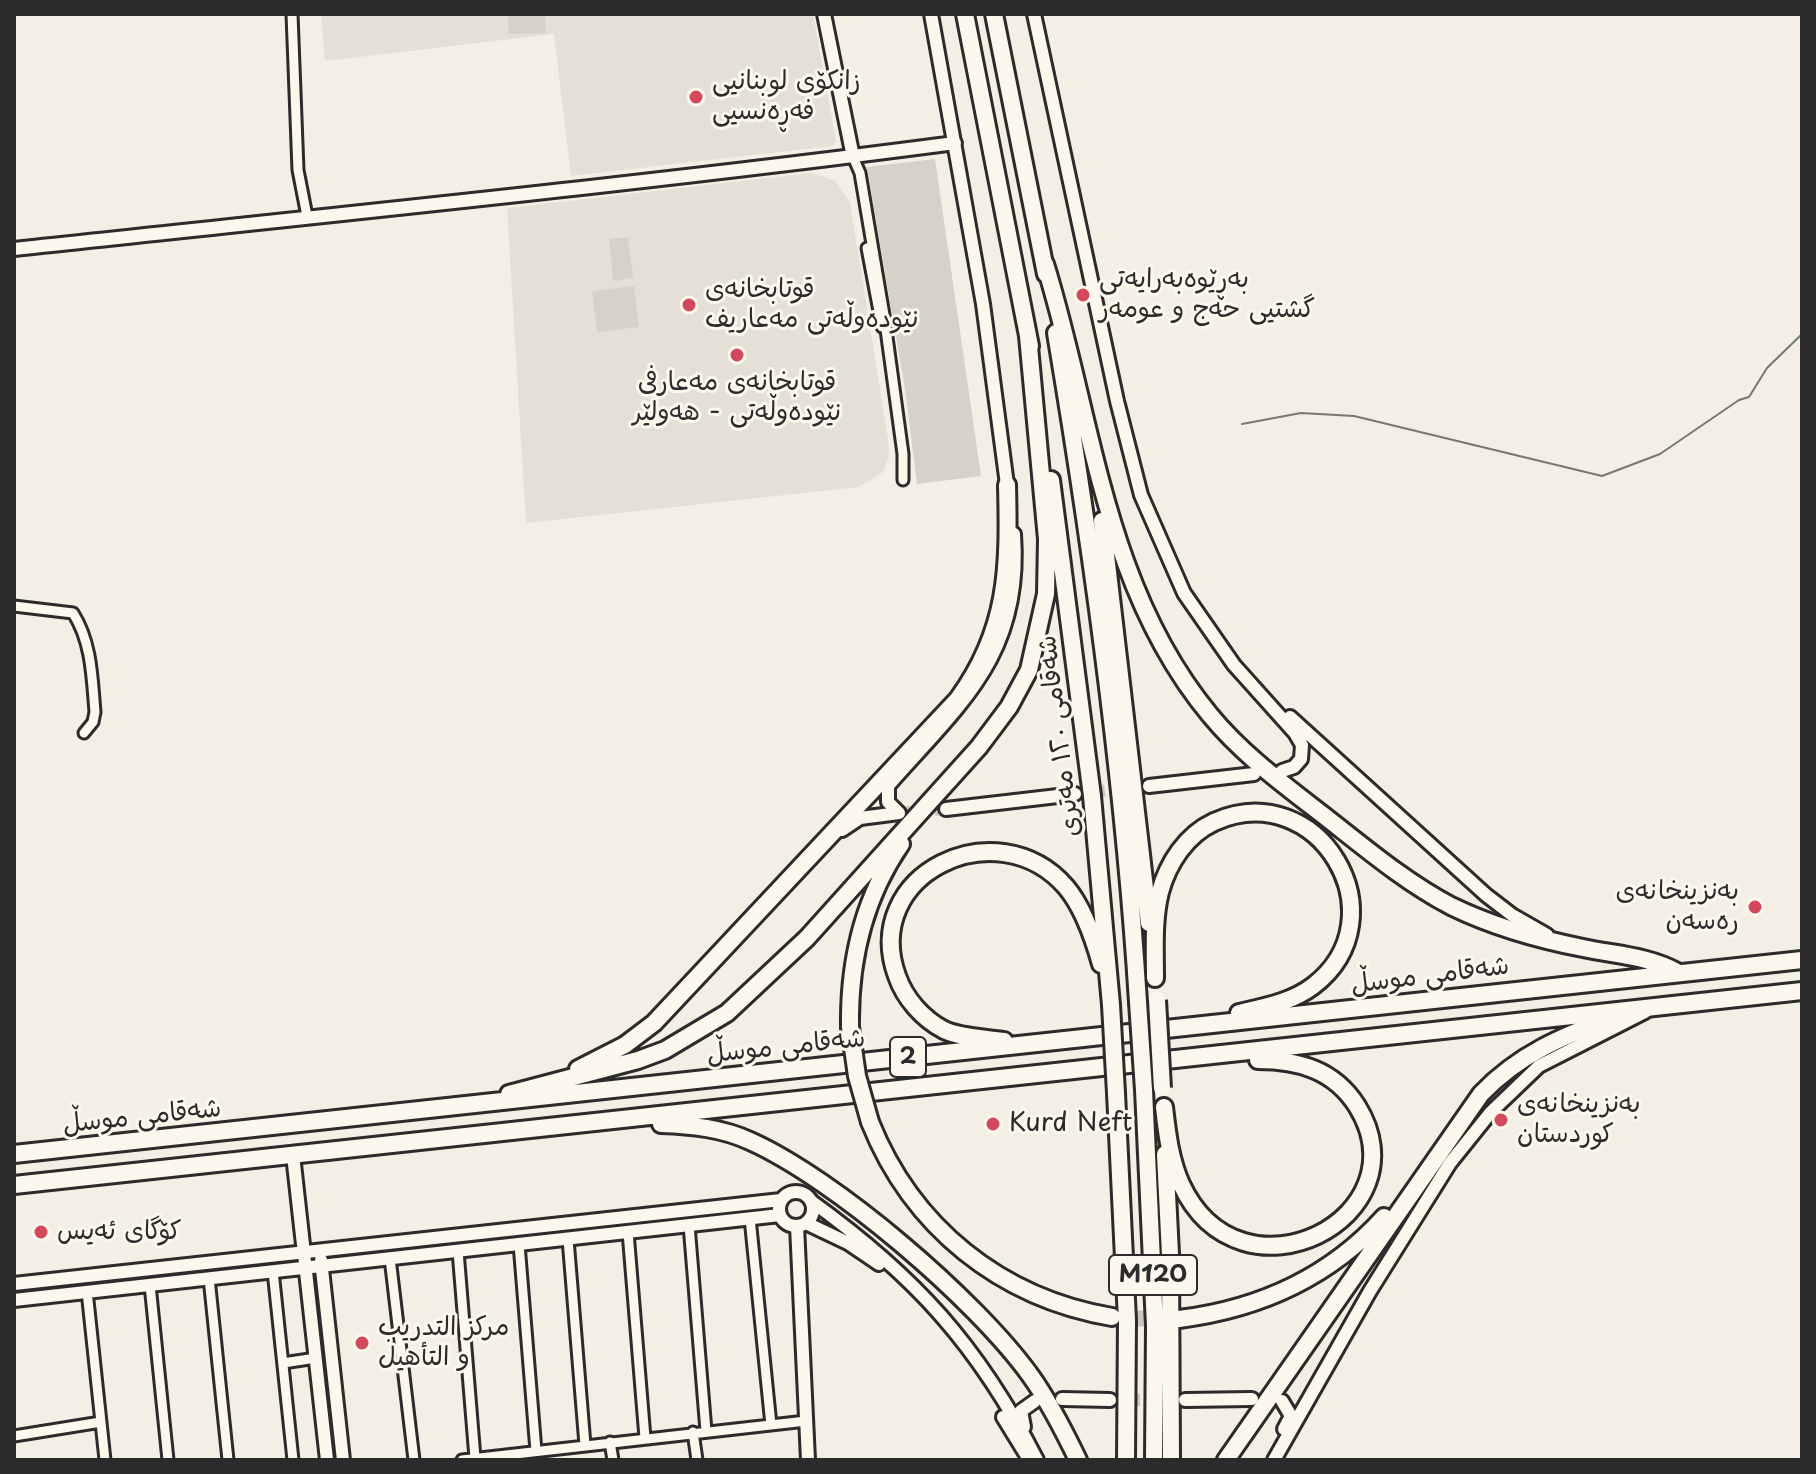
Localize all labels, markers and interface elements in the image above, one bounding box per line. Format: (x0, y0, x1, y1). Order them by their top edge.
place label: زانکۆی لوبنانیی فەڕەنسیی (712, 66, 861, 128)
marker: زانکۆی لوبنانیی فەڕەنسیی (687, 88, 705, 106)
place label: بەڕێوەبەرایەتی گشتیی حەج و عومەر (1099, 264, 1315, 326)
place label: قوتابخانەی نێودەوڵەتی مەعاریف (705, 274, 918, 336)
marker: بەڕێوەبەرایەتی گشتیی حەج و عومەر (1074, 286, 1092, 304)
marker: قوتابخانەی نێودەوڵەتی مەعاریف (680, 296, 698, 314)
marker: قوتابخانەی مەعارفی نێودەوڵەتی - هەولێر (728, 346, 746, 364)
place label: قوتابخانەی مەعارفی نێودەوڵەتی - هەولێر (633, 367, 841, 428)
street label: شەقامی ١٢٠ مەتری (1032, 634, 1088, 838)
place label: بەنزینخانەی رەسەن (1616, 876, 1739, 938)
marker: بەنزینخانەی رەسەن (1746, 898, 1764, 916)
street label: شەقامی موسڵ (1349, 951, 1511, 1001)
street label: شەقامی موسڵ (705, 1023, 867, 1071)
road number: 2 (890, 1037, 926, 1077)
place label: بەنزینخانەی کوردستان (1517, 1089, 1640, 1150)
street label: شەقامی موسڵ (61, 1093, 223, 1141)
place label: Kurd Neft (1009, 1108, 1132, 1140)
marker: بەنزینخانەی کوردستان (1492, 1111, 1510, 1129)
marker: Kurd Neft (984, 1115, 1002, 1133)
place label: کۆگای ئەیس (57, 1216, 182, 1248)
marker: کۆگای ئەیس (32, 1223, 50, 1241)
road number: M120 (1109, 1255, 1197, 1295)
place label: مركز التدريب و التأهيل (378, 1312, 509, 1374)
marker: مركز التدريب و التأهيل (353, 1334, 371, 1352)

